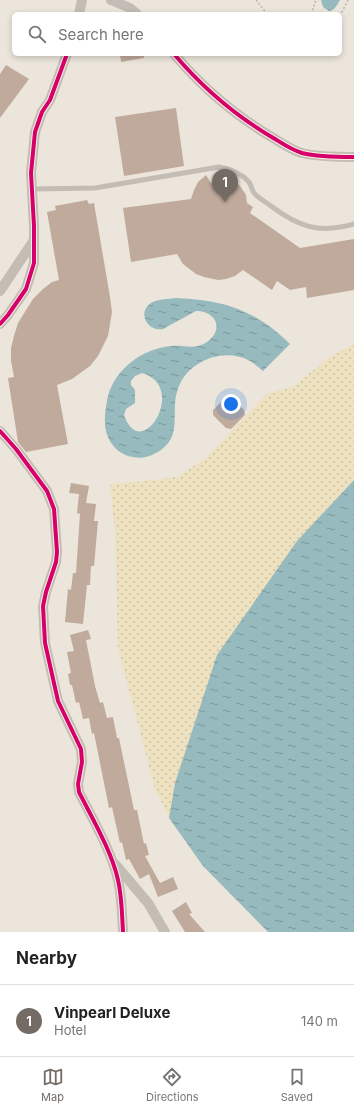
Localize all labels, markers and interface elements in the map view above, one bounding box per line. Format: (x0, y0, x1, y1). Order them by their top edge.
search box (12, 12, 342, 56)
icon: search (26, 23, 48, 45)
text: Search here (58, 25, 144, 44)
pin: 1 (212, 169, 238, 202)
your location (221, 394, 241, 414)
text: Nearby (16, 948, 77, 968)
text: Vinpearl Deluxe (54, 1003, 170, 1022)
text: 1 (26, 1013, 32, 1029)
text: 140 m (301, 1013, 338, 1029)
text: Hotel (54, 1022, 86, 1038)
tab: Map (41, 1066, 64, 1104)
tab: Directions (146, 1066, 199, 1104)
tab: Saved (281, 1066, 313, 1104)

